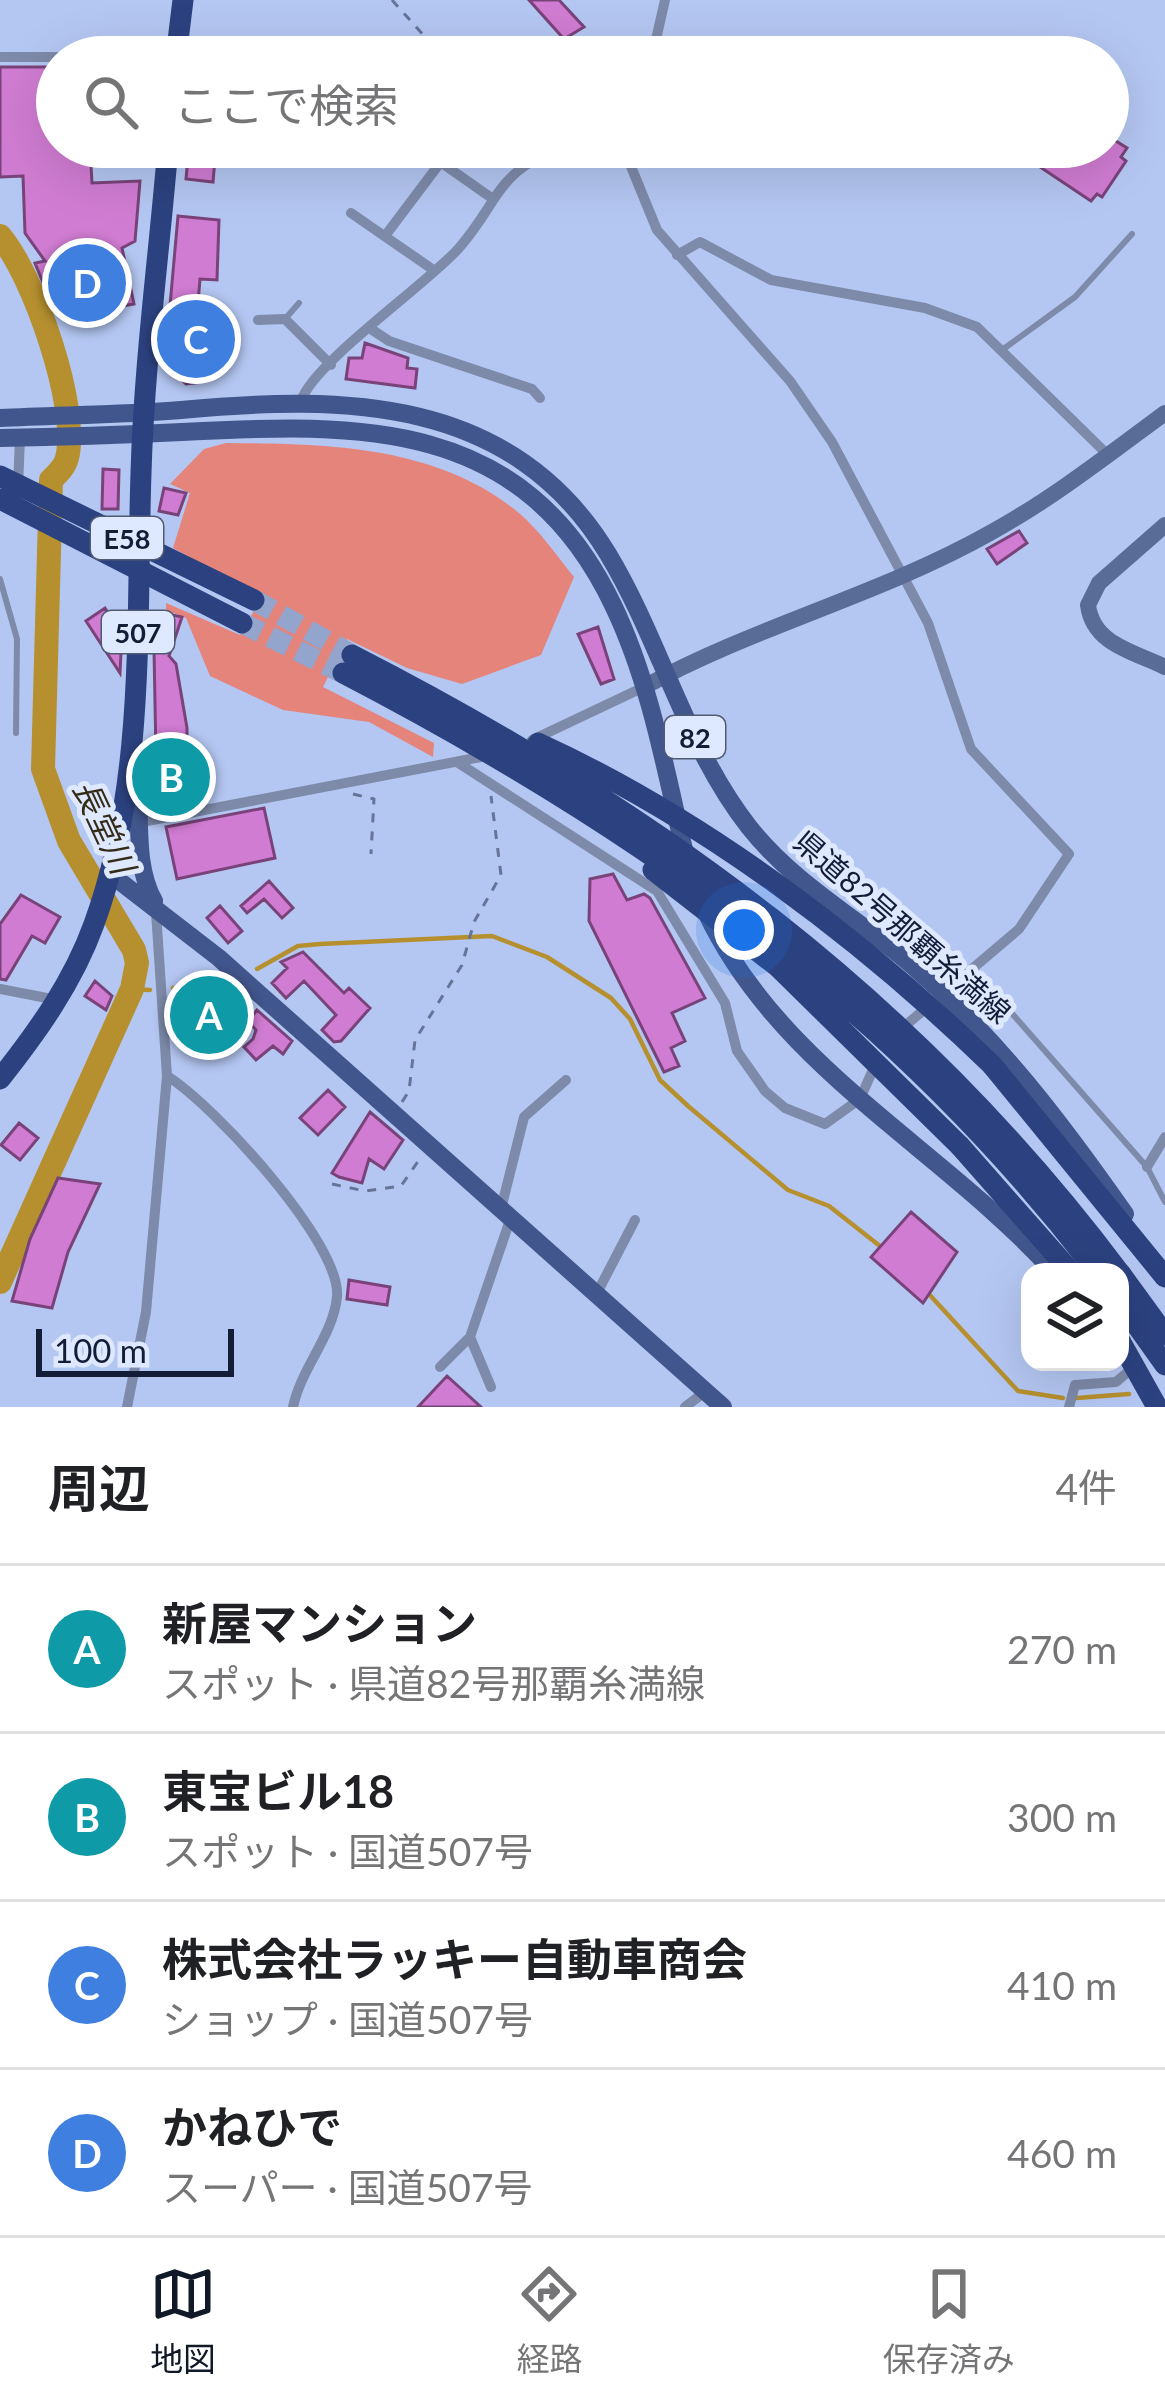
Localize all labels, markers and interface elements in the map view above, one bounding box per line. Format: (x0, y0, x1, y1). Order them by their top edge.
search box (36, 36, 1129, 168)
icon: search (78, 69, 144, 135)
text: ここで検索 (174, 78, 399, 132)
pin: D (48, 238, 126, 328)
pin: C (157, 294, 235, 384)
road number: E58 (91, 517, 163, 559)
road number: 507 (102, 611, 174, 653)
road number: 82 (665, 716, 725, 758)
pin: B (132, 732, 210, 822)
water label: 長堂川 (66, 773, 145, 882)
street label: 県道82号那覇糸満線 (787, 822, 1019, 1030)
your location (714, 900, 774, 960)
pin: A (170, 970, 248, 1060)
map controls (1021, 1263, 1129, 1371)
button: layers (1021, 1263, 1129, 1371)
scale bar (36, 1323, 234, 1376)
text: 100 m (54, 1330, 147, 1370)
text: 周辺 (48, 1457, 150, 1518)
text: 4件 (1055, 1464, 1117, 1510)
text: 新屋マンション (162, 1596, 477, 1650)
text: A (73, 1626, 101, 1672)
text: 270 m (1007, 1626, 1117, 1672)
text: スポット · 県道82号那覇糸満線 (162, 1660, 705, 1706)
text: 東宝ビル18 (162, 1764, 394, 1818)
text: B (74, 1794, 100, 1840)
text: 300 m (1007, 1794, 1117, 1840)
text: スポット · 国道507号 (162, 1828, 533, 1874)
text: 株式会社ラッキー自動車商会 (162, 1932, 747, 1986)
text: C (74, 1962, 100, 2008)
text: 410 m (1007, 1962, 1117, 2008)
text: ショップ · 国道507号 (162, 1996, 533, 2042)
text: かねひで (162, 2100, 342, 2154)
text: D (72, 2130, 102, 2176)
text: 460 m (1007, 2130, 1117, 2176)
text: スーパー · 国道507号 (162, 2164, 533, 2210)
tab: 地図 (150, 2261, 216, 2381)
tab: 経路 (516, 2261, 582, 2381)
tab: 保存済み (883, 2261, 1015, 2381)

